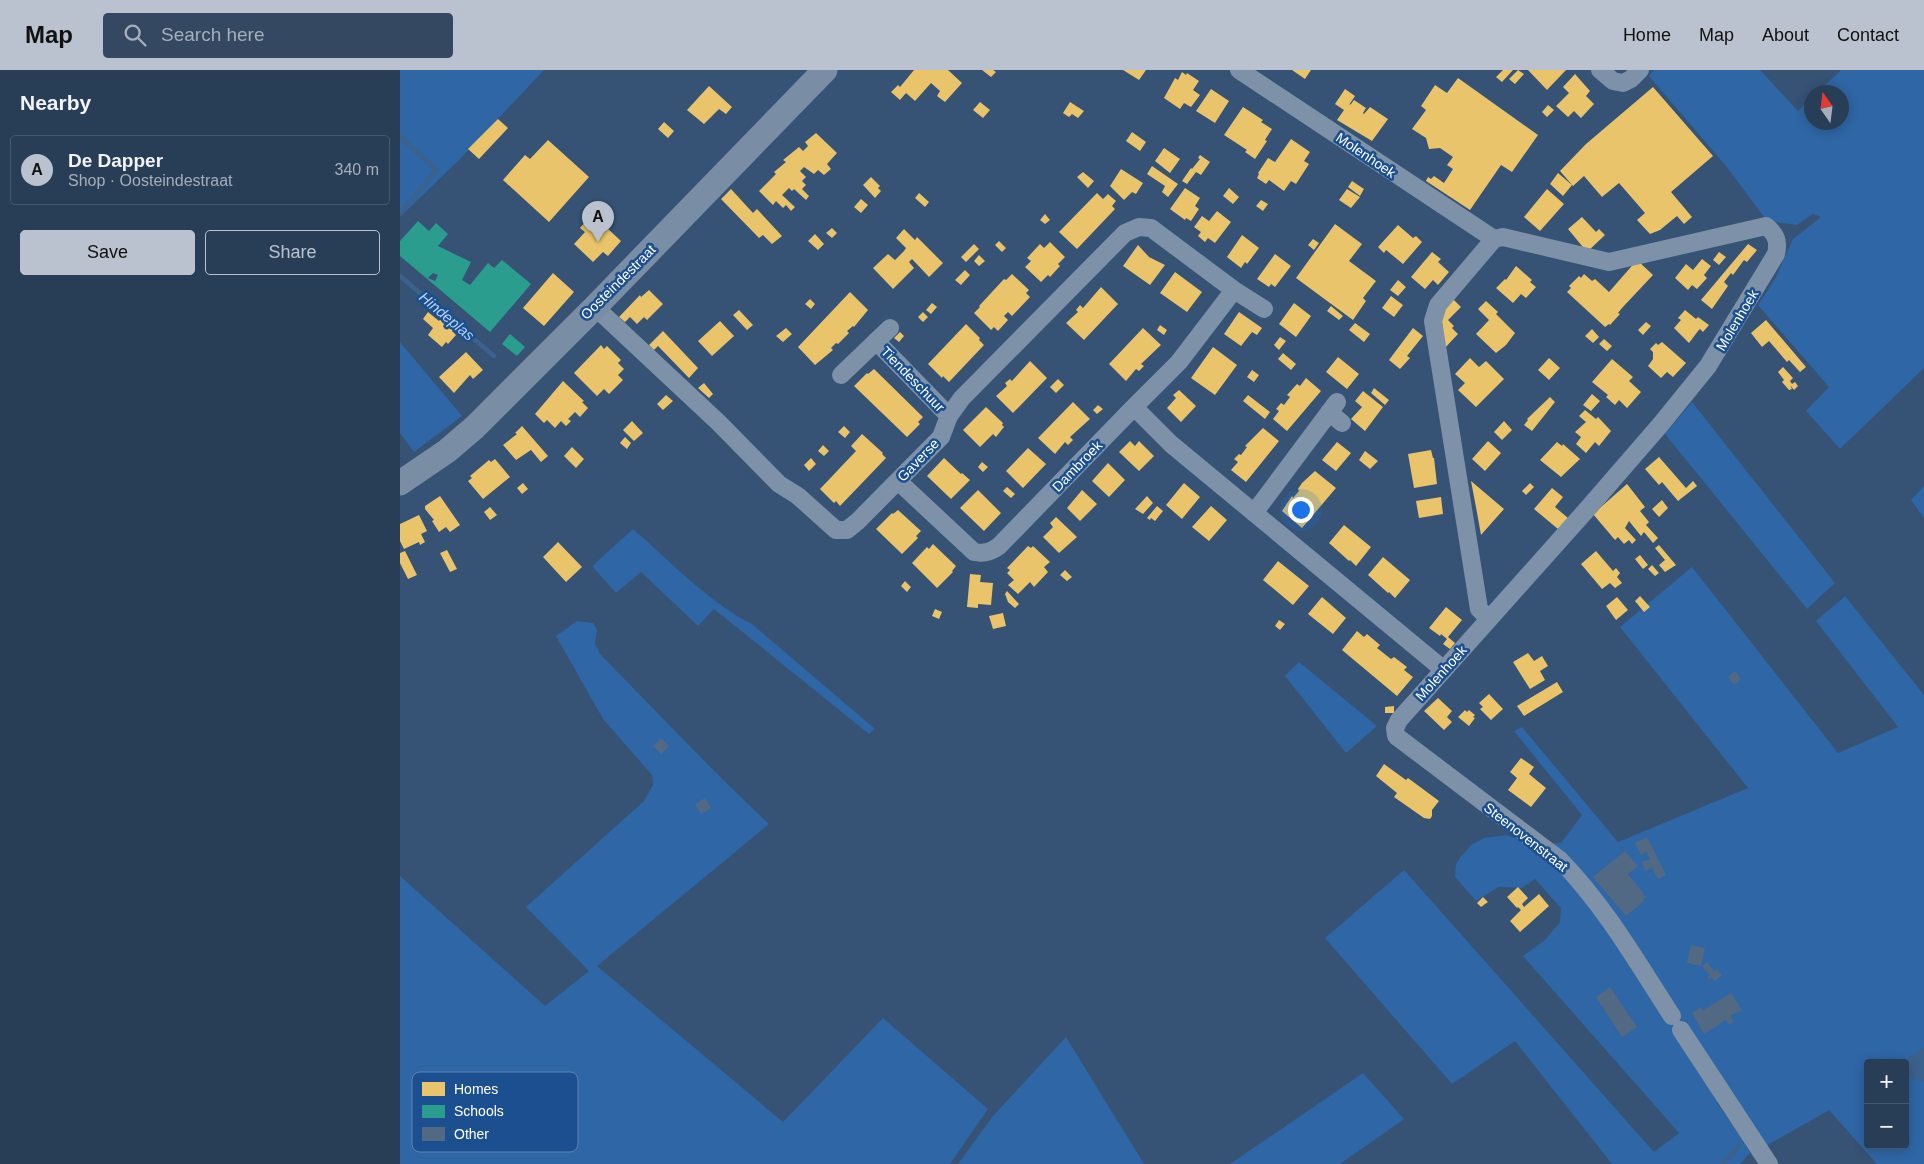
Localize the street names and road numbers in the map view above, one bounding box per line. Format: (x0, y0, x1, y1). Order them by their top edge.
street label: Molenhoek (1333, 129, 1400, 181)
street label: Oosteindestraat (577, 241, 659, 323)
street label: Molenhoek (1713, 286, 1762, 353)
street label: Tiendeschuur (878, 343, 948, 415)
street label: Gaverse (894, 435, 942, 485)
street label: Dambroek (1049, 437, 1106, 495)
street label: Molenhoek (1412, 641, 1471, 704)
street label: Steenovenstraat (1481, 799, 1571, 875)

